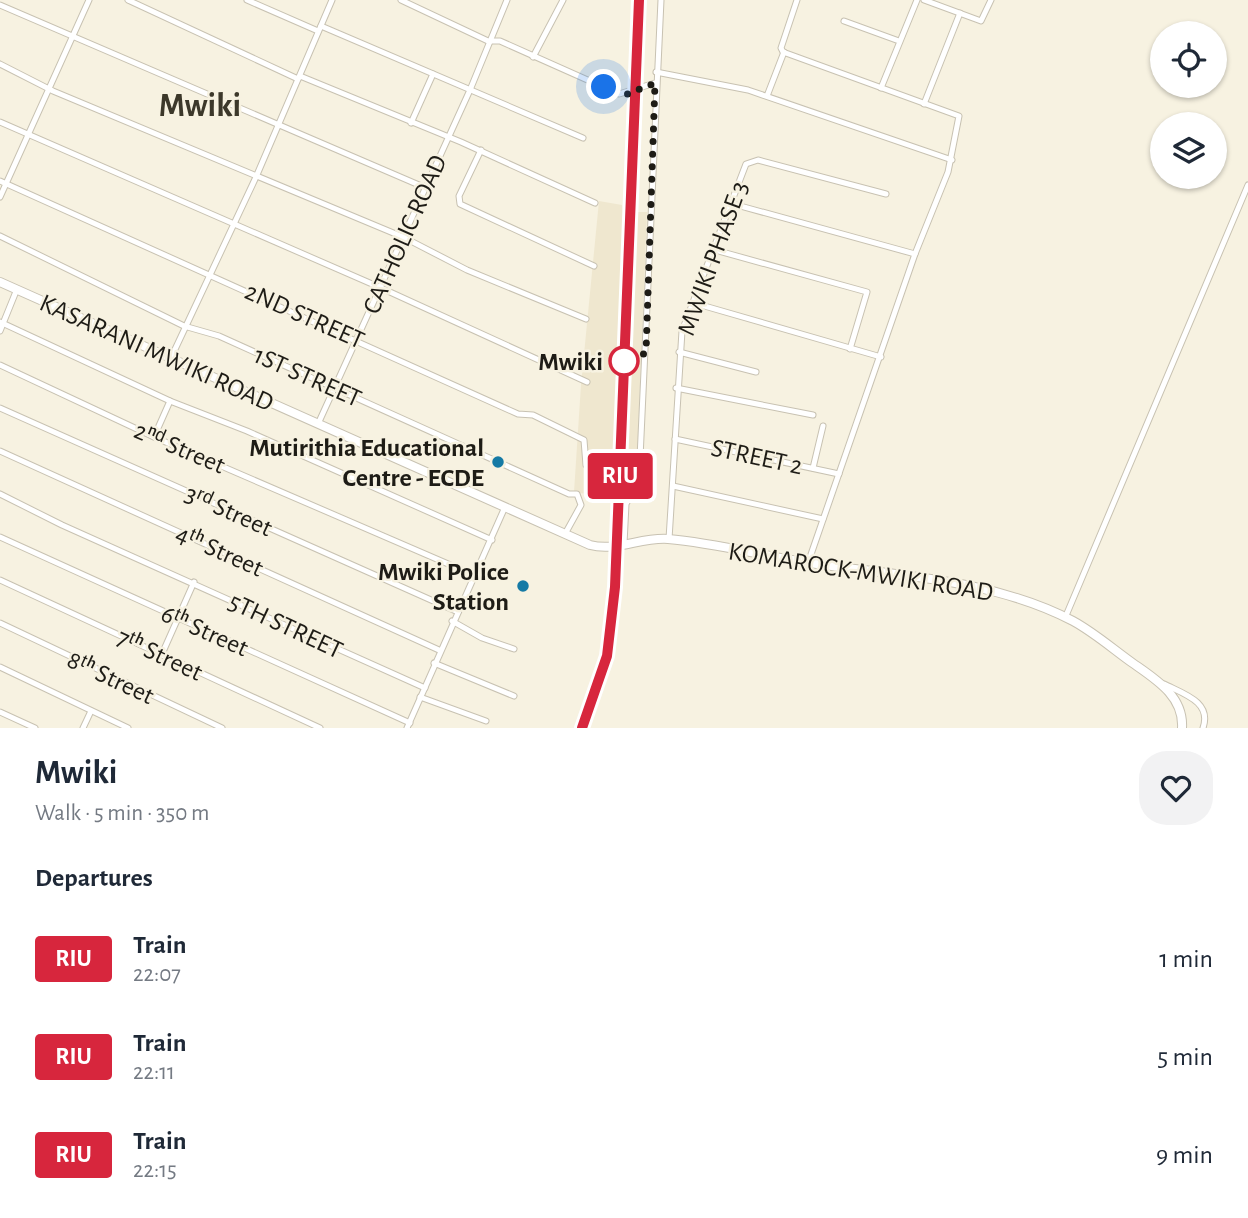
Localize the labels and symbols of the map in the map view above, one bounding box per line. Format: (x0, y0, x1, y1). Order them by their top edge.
your location (586, 69, 621, 104)
district label: Mwiki (159, 90, 241, 123)
street label: CATHOLIC ROAD (358, 151, 452, 318)
street label: MWIKI PHASE 3 (673, 178, 753, 339)
street label: 2ND STREET (241, 278, 368, 354)
street label: KASARANI MWIKI ROAD (36, 290, 277, 416)
street label: 1ST STREET (250, 342, 365, 412)
marker: Mwiki (609, 346, 639, 376)
place label: Mwiki (538, 349, 603, 375)
street label: 2ⁿᵈ Street (130, 417, 229, 479)
place label: Mutirithia Educational Centre - ECDE (249, 435, 484, 491)
street label: STREET 2 (709, 435, 805, 479)
line badge: RIU (580, 453, 660, 499)
marker: Mutirithia Educational Centre - ECDE (490, 454, 506, 470)
street label: 3ʳᵈ Street (181, 480, 276, 542)
street label: 4ᵗʰ Street (172, 520, 267, 582)
street label: KOMAROCK-MWIKI ROAD (727, 538, 995, 606)
place label: Mwiki Police Station (378, 559, 509, 615)
marker: Mwiki Police Station (515, 578, 531, 594)
street label: 5TH STREET (225, 588, 347, 664)
street label: 6ᵗʰ Street (157, 600, 252, 662)
street label: 7ᵗʰ Street (113, 624, 206, 686)
street label: 8ᵗʰ Street (63, 647, 158, 709)

